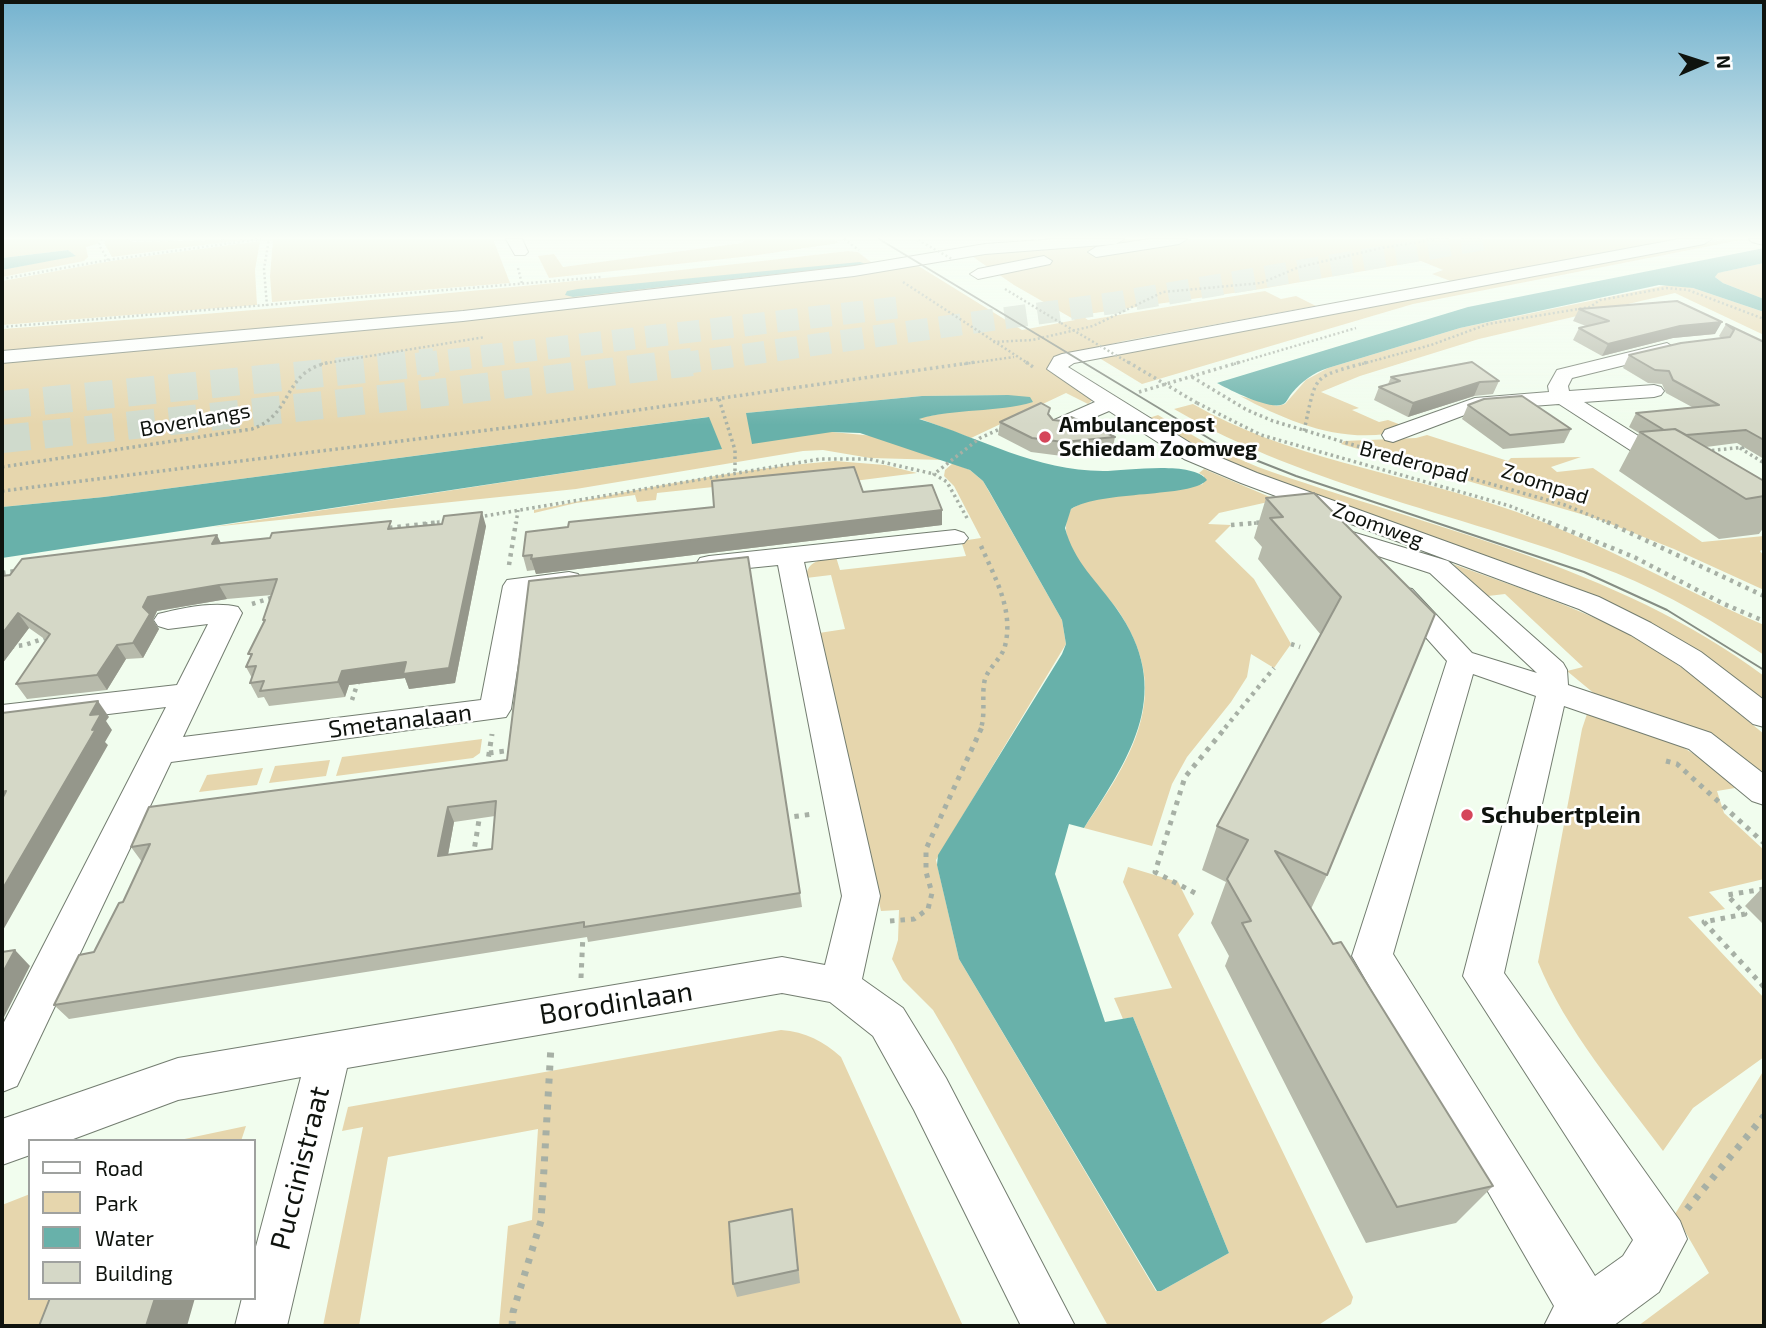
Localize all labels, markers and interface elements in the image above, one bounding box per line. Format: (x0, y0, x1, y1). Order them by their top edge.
north arrow (1668, 28, 1738, 98)
text: N (1713, 54, 1736, 69)
street label: Bovenlangs (138, 398, 252, 442)
place label: Ambulancepost Schiedam Zoomweg (1059, 412, 1257, 462)
marker: Ambulancepost Schiedam Zoomweg (1037, 429, 1053, 445)
street label: Brederopad (1357, 435, 1471, 489)
street label: Zoompad (1498, 458, 1592, 510)
street label: Zoomweg (1329, 497, 1427, 553)
street label: Smetanalaan (327, 698, 473, 744)
place label: Schubertplein (1481, 801, 1641, 829)
marker: Schubertplein (1459, 807, 1475, 823)
street label: Borodinlaan (537, 974, 695, 1032)
street label: Puccinistraat (263, 1083, 337, 1253)
legend (28, 1139, 256, 1300)
text: Road (95, 1155, 143, 1180)
text: Park (95, 1190, 138, 1215)
text: Water (95, 1225, 154, 1250)
text: Building (95, 1260, 173, 1285)

